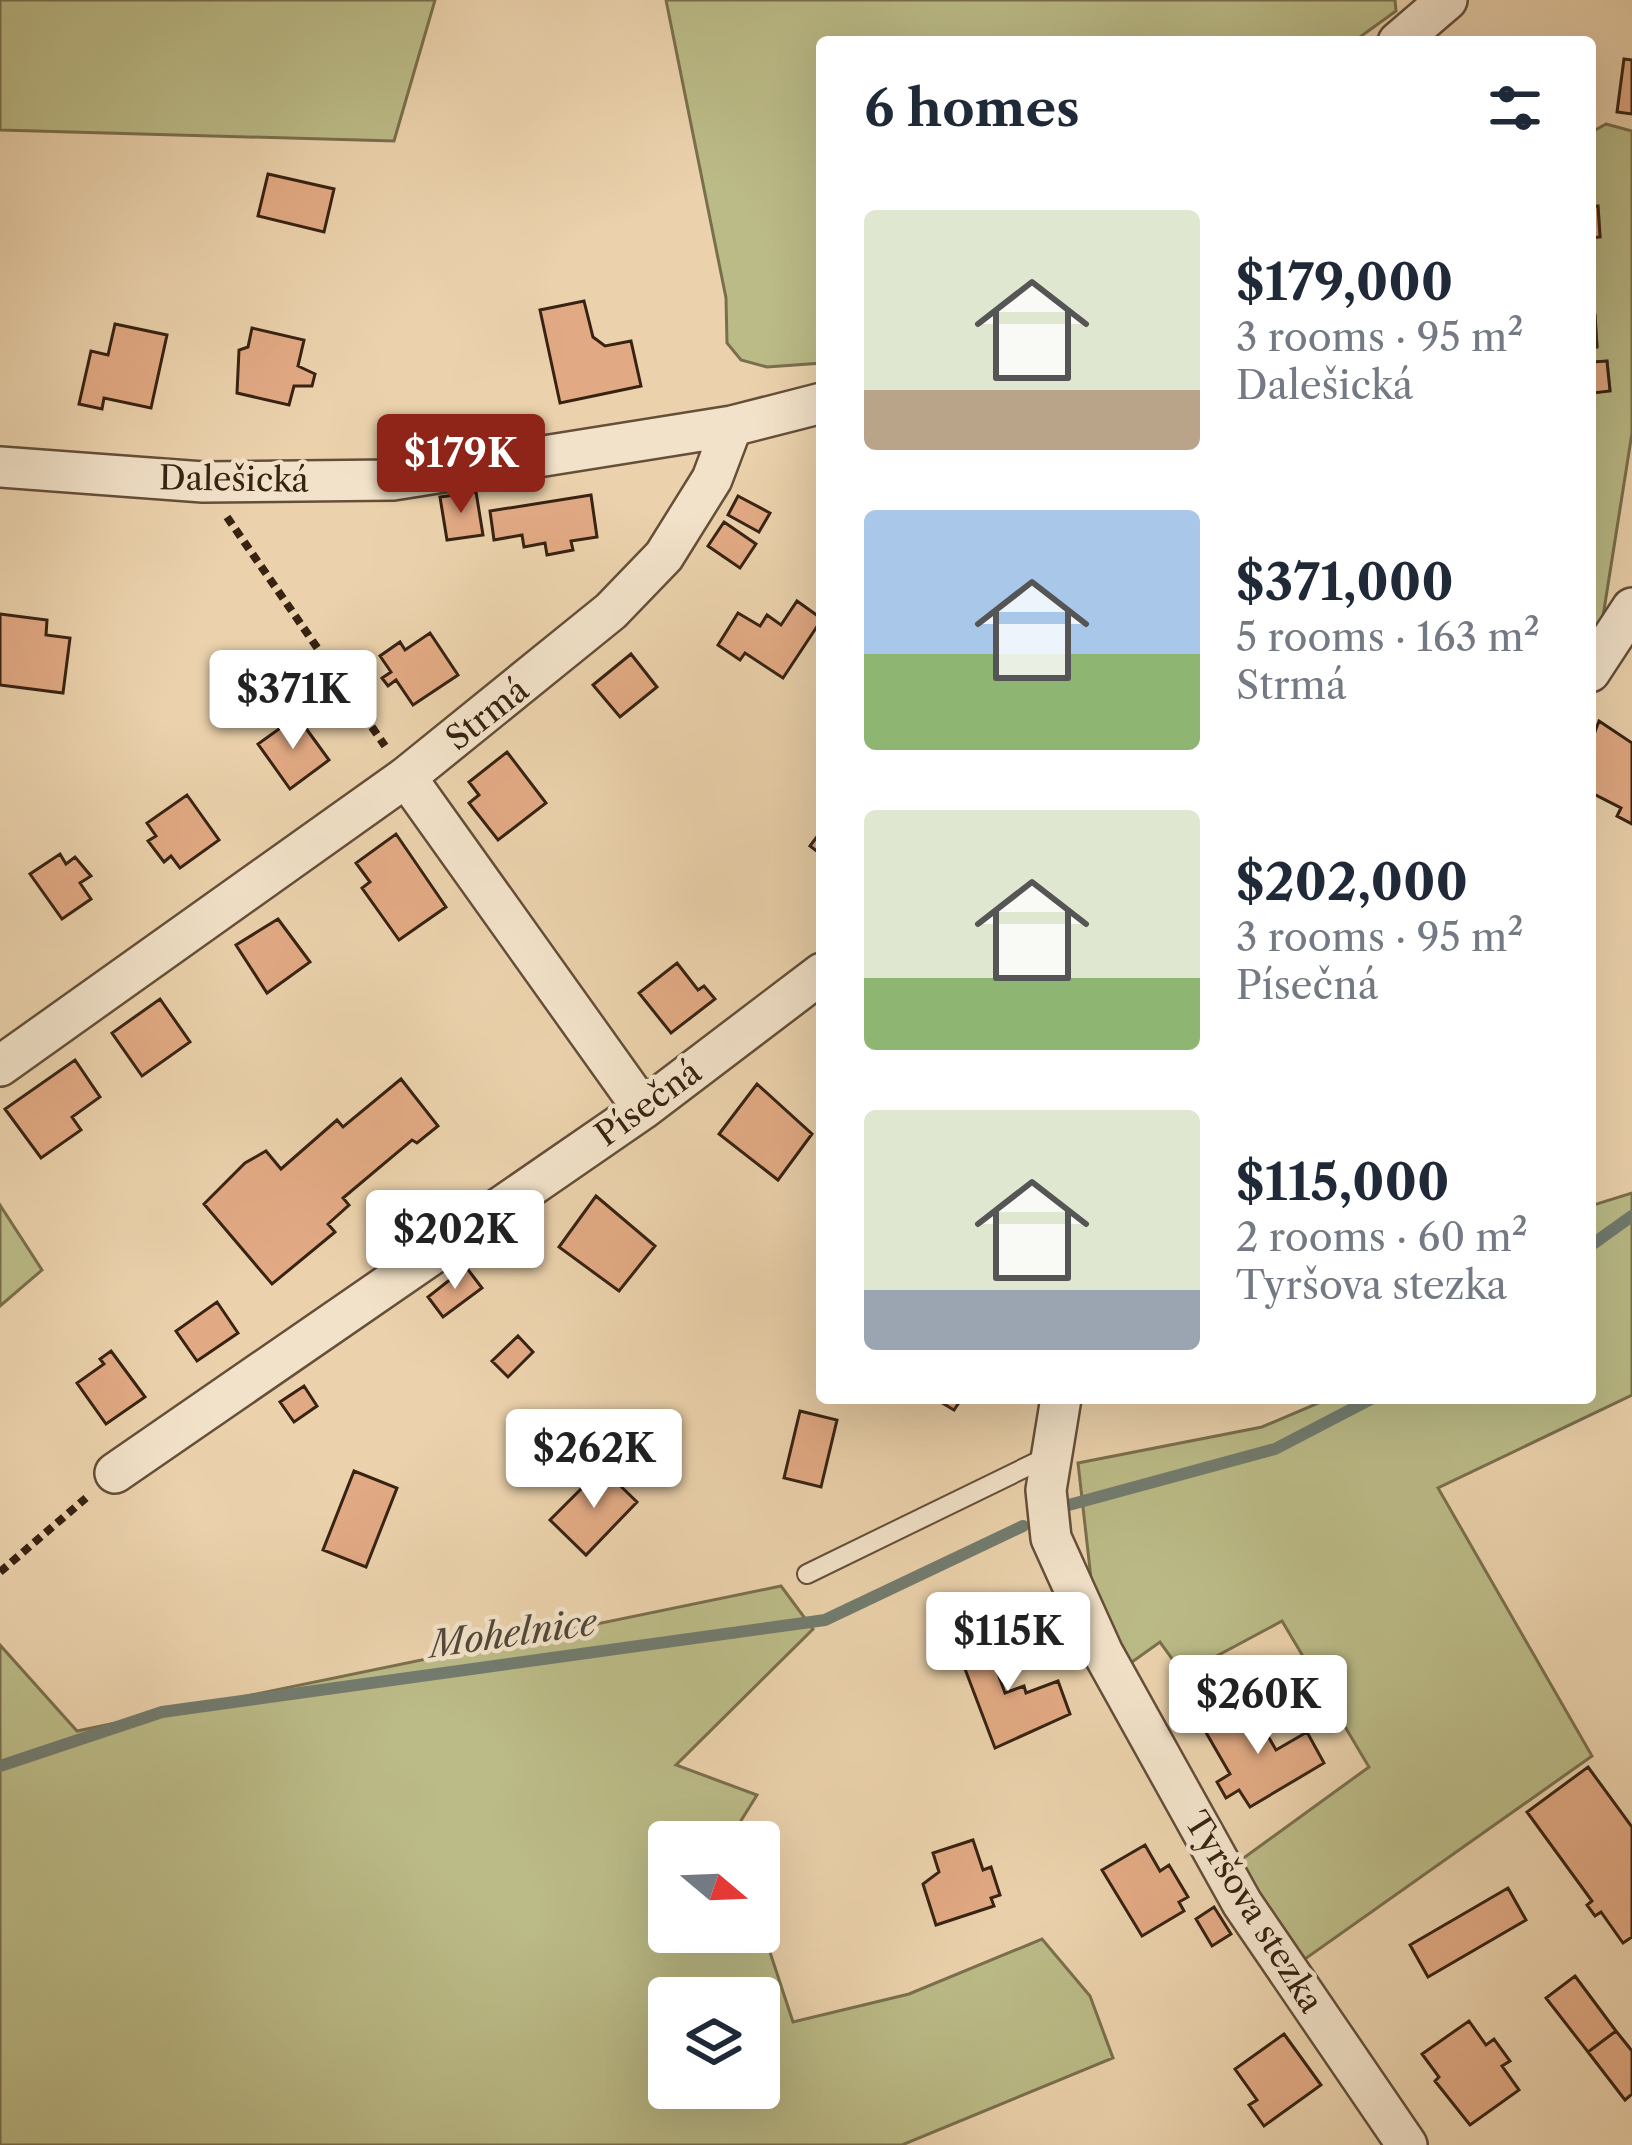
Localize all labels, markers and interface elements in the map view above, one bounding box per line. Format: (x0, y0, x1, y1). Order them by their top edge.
icon: filters (1482, 75, 1548, 141)
text: 6 homes (864, 77, 1080, 139)
text: $179,000 (1236, 251, 1453, 313)
icon: home (960, 258, 1104, 402)
text: 3 rooms · 95 m² (1236, 313, 1523, 361)
text: Dalešická (1236, 361, 1413, 409)
pin: $179K (377, 414, 545, 516)
text: $179K (404, 429, 518, 477)
street label: Dalešická (159, 457, 310, 501)
text: $371,000 (1236, 551, 1454, 613)
icon: home (960, 558, 1104, 702)
text: 5 rooms · 163 m² (1236, 613, 1540, 661)
pin: $371K (209, 650, 377, 752)
text: Strmá (1236, 661, 1346, 709)
text: $371K (237, 665, 349, 713)
street label: Strmá (438, 669, 537, 759)
text: $202,000 (1236, 851, 1468, 913)
icon: home (960, 858, 1104, 1002)
text: 3 rooms · 95 m² (1236, 913, 1523, 961)
text: Písečná (1236, 961, 1378, 1009)
street label: Písečná (587, 1051, 709, 1155)
text: $115,000 (1236, 1151, 1449, 1213)
icon: home (960, 1158, 1104, 1302)
pin: $202K (371, 1190, 539, 1292)
text: $202K (393, 1205, 517, 1253)
text: 2 rooms · 60 m² (1236, 1213, 1528, 1261)
text: Tyršova stezka (1236, 1261, 1507, 1309)
pin: $262K (510, 1409, 678, 1511)
text: $262K (533, 1424, 655, 1472)
pin: $115K (924, 1592, 1092, 1694)
water label: Mohelnice (422, 1599, 601, 1667)
text: $115K (953, 1607, 1063, 1655)
pin: $260K (1174, 1655, 1342, 1757)
text: $260K (1196, 1670, 1320, 1718)
street label: Tyršova stezka (1176, 1804, 1332, 2021)
north arrow (648, 1821, 780, 1953)
map controls (648, 1821, 780, 2109)
button: layers (648, 1977, 780, 2109)

